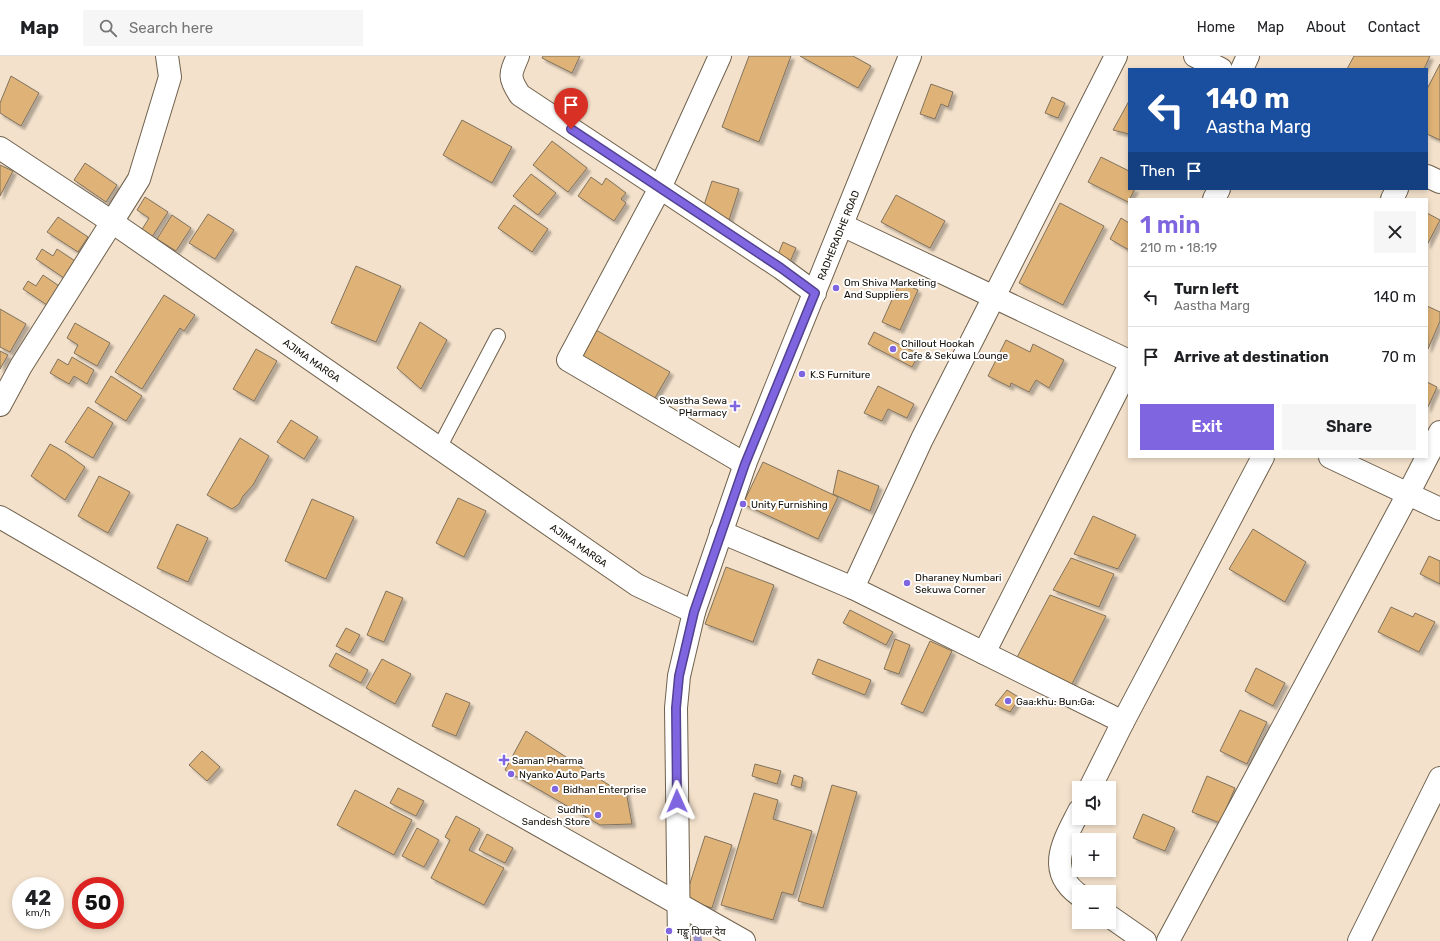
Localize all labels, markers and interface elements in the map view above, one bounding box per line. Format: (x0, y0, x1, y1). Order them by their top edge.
search box (83, 10, 363, 46)
text: Map (20, 16, 59, 39)
icon: search (97, 17, 119, 39)
text: Search here (129, 19, 213, 37)
text: Home (1197, 19, 1235, 36)
text: Map (1257, 19, 1284, 36)
text: About (1306, 19, 1346, 36)
text: Contact (1368, 19, 1420, 36)
text: 140 m (1206, 82, 1290, 115)
icon: left (1140, 84, 1192, 136)
pin (554, 88, 588, 129)
icon: arrive (560, 94, 582, 116)
text: Aastha Marg (1206, 116, 1311, 138)
icon: arrive (1183, 160, 1205, 182)
text: Then (1140, 162, 1175, 180)
street label: RADHERADHE ROAD (815, 189, 862, 282)
text: 1 min (1140, 211, 1200, 239)
button: close (1374, 211, 1416, 253)
text: 210 m · 18:19 (1140, 240, 1217, 255)
place label: Om Shiva Marketing And Suppliers (844, 277, 936, 301)
text: Turn left (1174, 280, 1239, 298)
marker: Om Shiva Marketing And Suppliers (831, 283, 841, 293)
icon: left (1140, 286, 1162, 308)
text: 140 m (1374, 288, 1416, 306)
text: Aastha Marg (1174, 298, 1250, 313)
street label: AJIMA MARGA (281, 337, 343, 385)
place label: Chillout Hookah Cafe & Sekuwa Lounge (901, 338, 1008, 362)
marker: Chillout Hookah Cafe & Sekuwa Lounge (888, 344, 898, 354)
icon: arrive (1140, 346, 1162, 368)
text: Arrive at destination (1174, 348, 1329, 366)
text: 70 m (1382, 348, 1416, 366)
marker: K.S Furniture (797, 369, 807, 379)
place label: K.S Furniture (810, 369, 871, 381)
place label: Swastha Sewa PHarmacy (659, 395, 727, 419)
marker: Swastha Sewa PHarmacy (730, 401, 740, 411)
button: Exit (1140, 404, 1274, 450)
button: Share (1282, 404, 1416, 450)
marker: Unity Furnishing (738, 499, 748, 509)
place label: Unity Furnishing (751, 499, 828, 511)
street label: AJIMA MARGA (548, 522, 610, 570)
place label: Dharaney Numbari Sekuwa Corner (915, 572, 1001, 596)
marker: Dharaney Numbari Sekuwa Corner (902, 578, 912, 588)
marker: Gaa:khu: Bun:Ga: (1003, 696, 1013, 706)
place label: Gaa:khu: Bun:Ga: (1016, 696, 1095, 708)
marker: Saman Pharma (499, 755, 509, 765)
place label: Saman Pharma (512, 755, 583, 767)
marker: Nyanko Auto Parts (506, 769, 516, 779)
place label: Nyanko Auto Parts (519, 769, 605, 781)
position arrow (656, 780, 698, 822)
map controls (1072, 781, 1116, 929)
button: sound (1072, 781, 1116, 825)
marker: Bidhan Enterprise (550, 784, 560, 794)
place label: Bidhan Enterprise (563, 784, 647, 796)
place label: Sudhin Sandesh Store (522, 804, 590, 828)
marker: Sudhin Sandesh Store (593, 810, 603, 820)
button: + (1072, 833, 1116, 877)
speed limit sign: 50 (72, 877, 124, 929)
button: − (1072, 885, 1116, 929)
text: 42 (25, 886, 51, 910)
text: km/h (26, 907, 50, 919)
marker: गङ्खु पिपल देव (664, 926, 674, 936)
place label: गङ्खु पिपल देव (677, 926, 726, 940)

